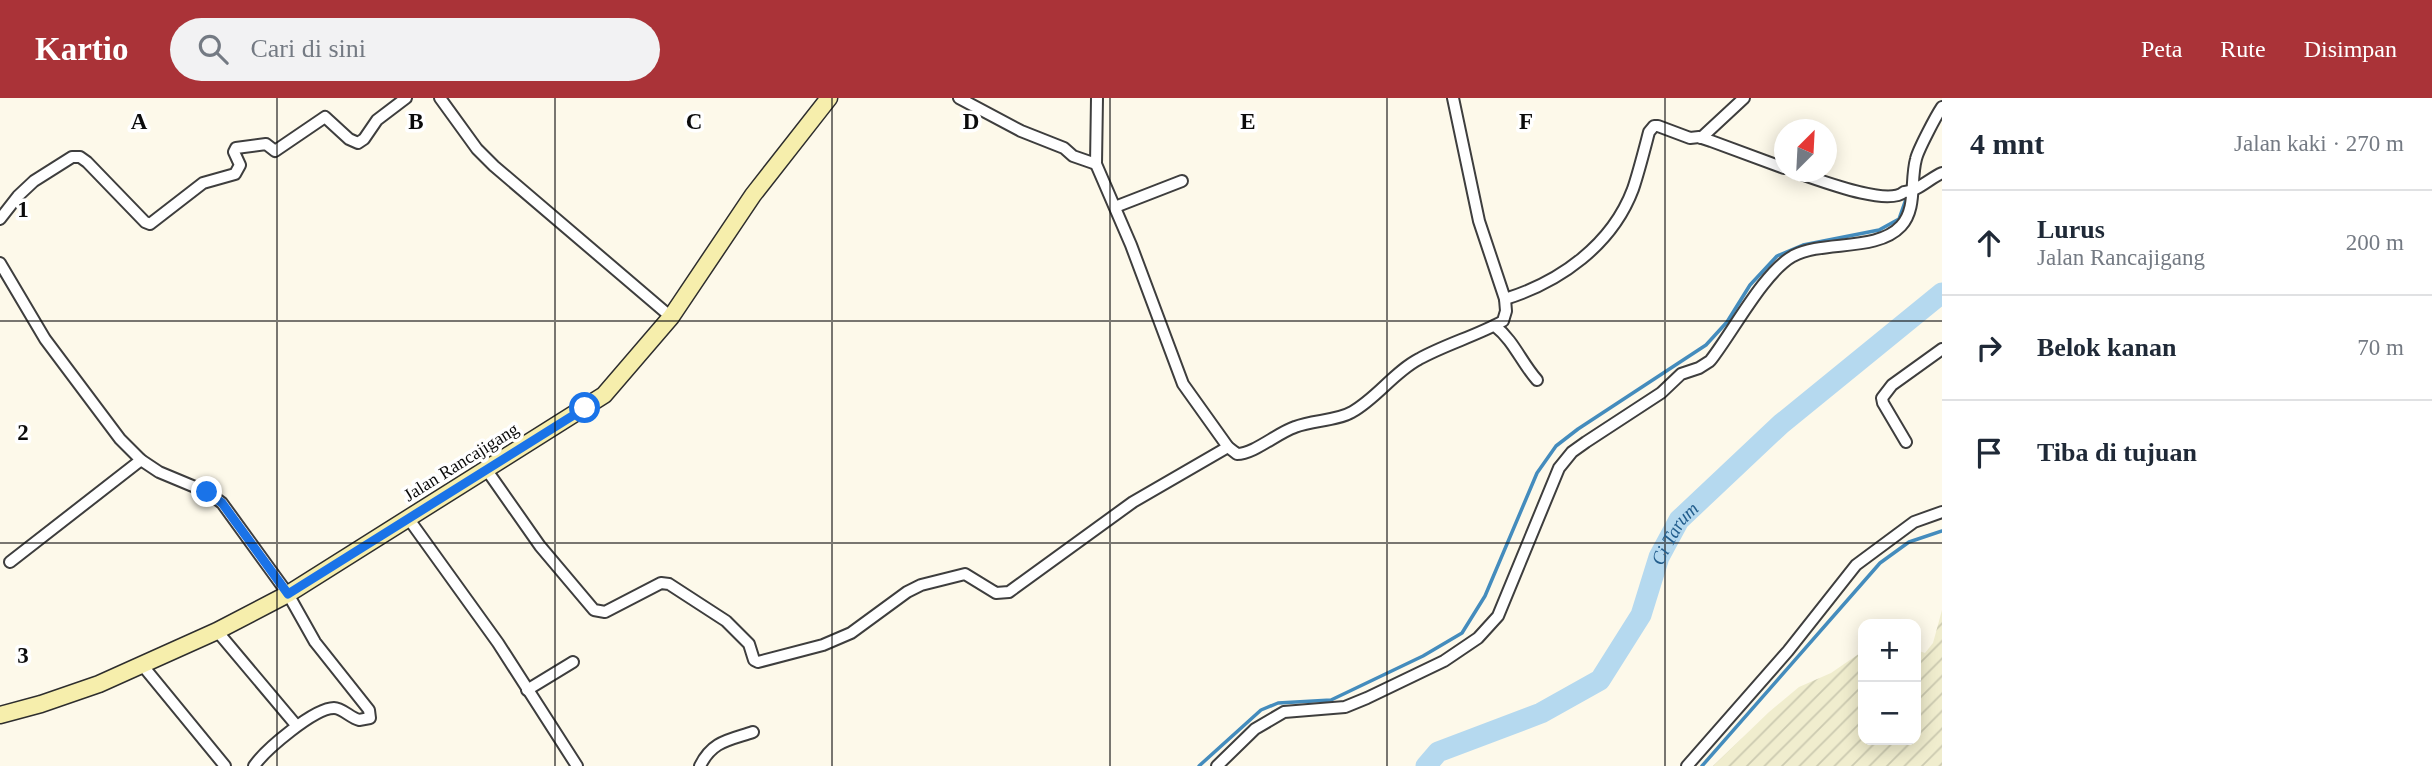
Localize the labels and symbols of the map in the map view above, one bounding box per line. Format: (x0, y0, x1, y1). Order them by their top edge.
text: A (131, 109, 148, 134)
text: B (408, 109, 424, 134)
text: C (686, 109, 702, 134)
text: D (963, 109, 979, 134)
text: E (1240, 109, 1256, 134)
text: F (1519, 109, 1533, 134)
north arrow (1774, 119, 1837, 182)
text: 1 (17, 197, 29, 222)
route start (569, 392, 600, 423)
street label: Jalan Rancajigang (400, 419, 522, 505)
text: 2 (17, 420, 29, 445)
route end (191, 476, 222, 507)
water label: Ci Tarum (1647, 497, 1702, 567)
text: 3 (17, 643, 29, 668)

